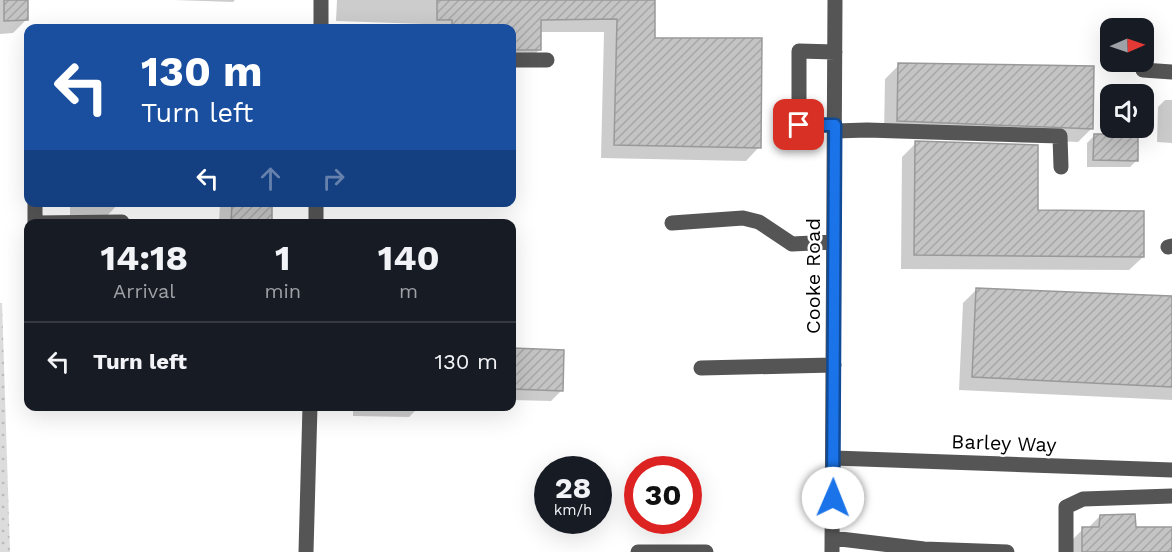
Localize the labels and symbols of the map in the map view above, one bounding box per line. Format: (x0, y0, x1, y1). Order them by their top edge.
north arrow (1100, 18, 1154, 72)
pin (773, 99, 824, 150)
street label: Cooke Road (801, 218, 825, 334)
street label: Barley Way (951, 429, 1058, 457)
speed limit sign: 30 (624, 456, 702, 534)
position arrow (801, 466, 865, 530)

